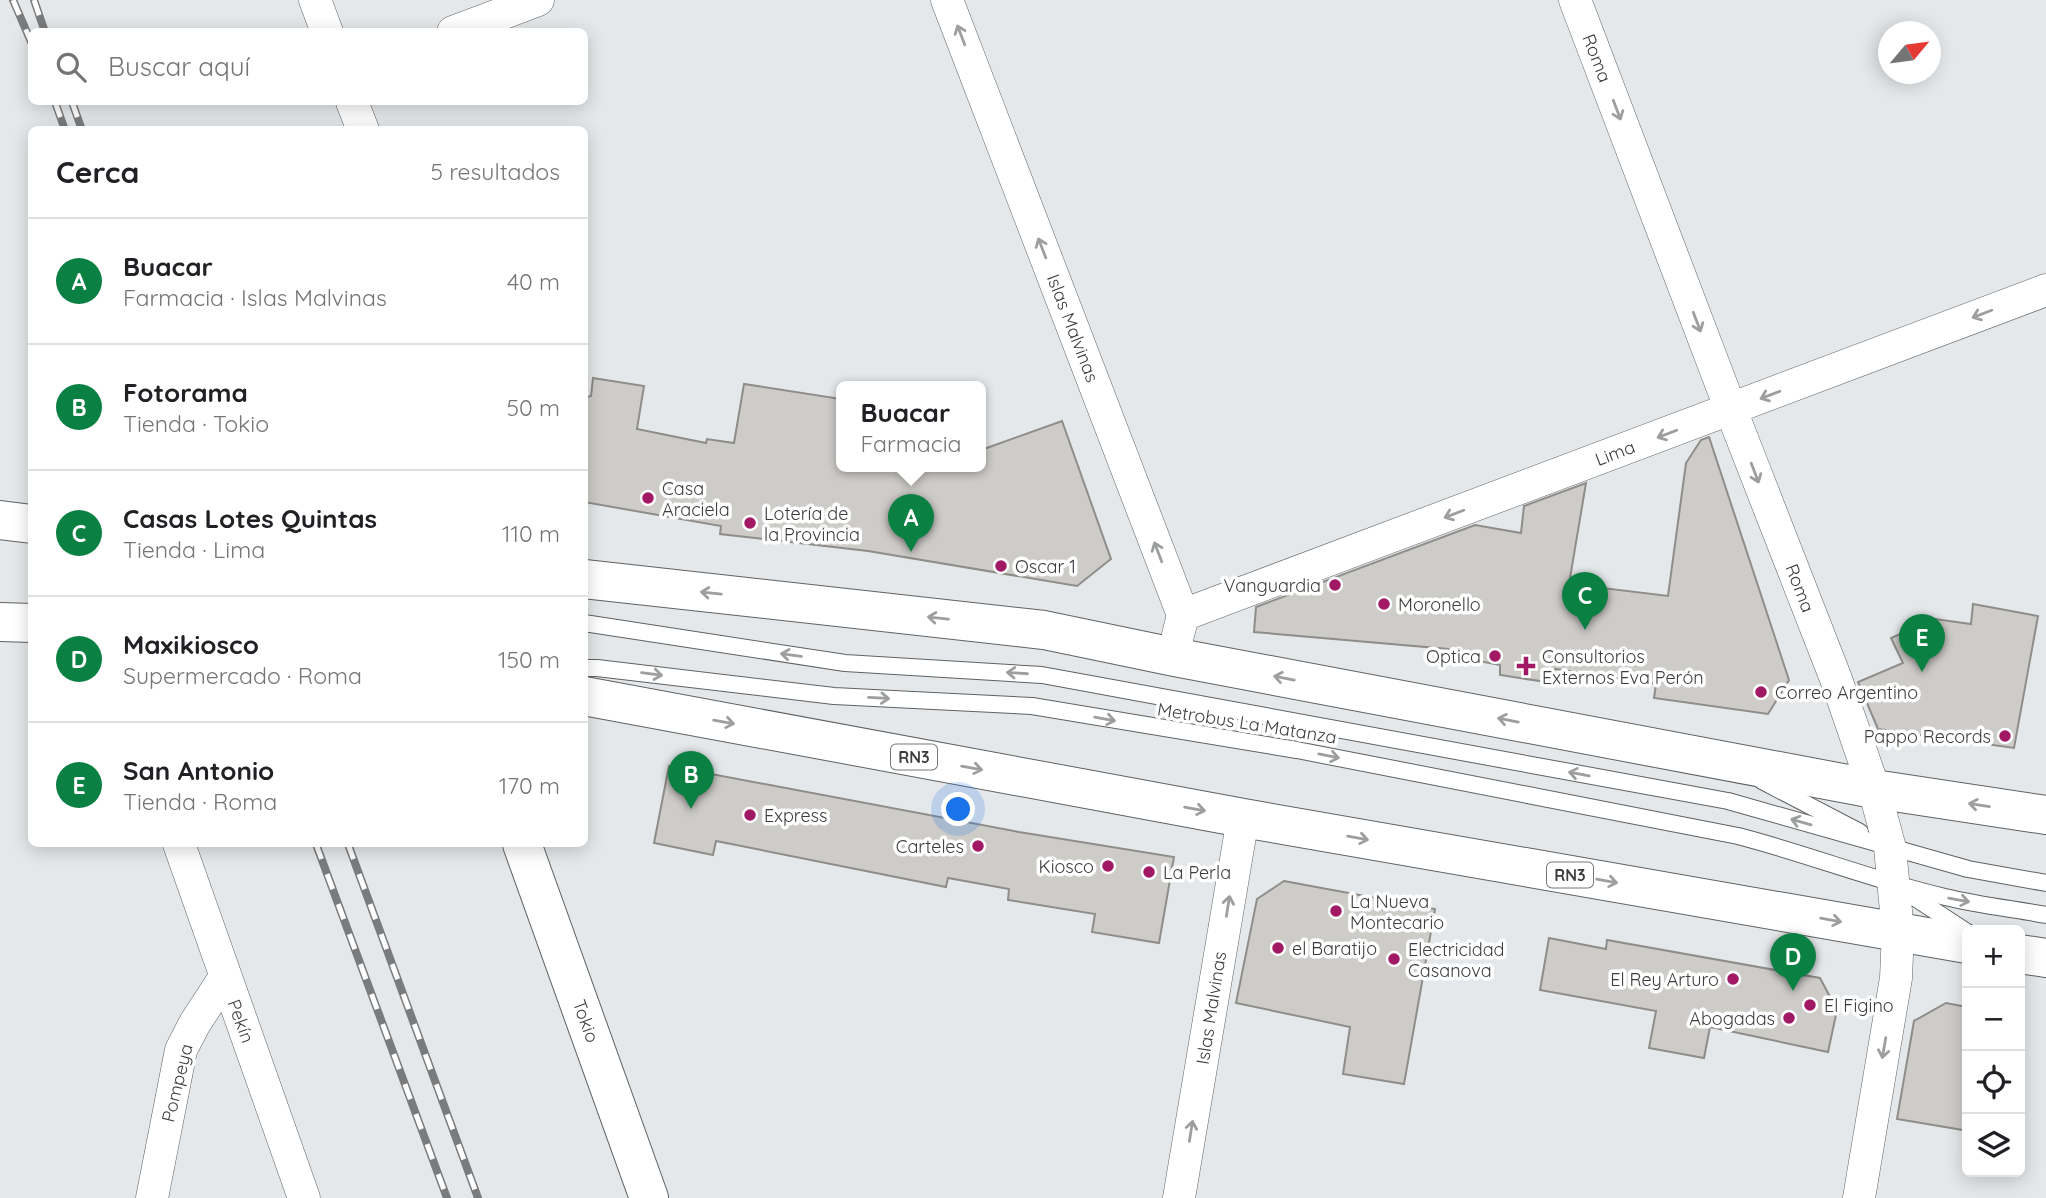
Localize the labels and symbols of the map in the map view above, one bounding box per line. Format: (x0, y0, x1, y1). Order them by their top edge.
north arrow (1878, 21, 1941, 84)
one-way arrow (953, 25, 966, 47)
street label: Roma (1577, 30, 1617, 86)
one-way arrow (1611, 98, 1624, 120)
one-way arrow (1035, 237, 1047, 259)
street label: Islas Malvinas (1042, 271, 1104, 385)
one-way arrow (1972, 309, 1994, 322)
one-way arrow (1692, 311, 1705, 333)
one-way arrow (1759, 390, 1781, 402)
one-way arrow (1656, 429, 1678, 441)
street label: Lima (1592, 435, 1638, 471)
one-way arrow (1750, 462, 1763, 484)
place label: Casa Araciela (662, 477, 730, 521)
marker: Casa Araciela (640, 490, 656, 506)
pin: A (888, 494, 934, 552)
place label: Lotería de la Provincia (764, 502, 860, 546)
one-way arrow (1443, 508, 1465, 521)
marker: Lotería de la Provincia (742, 515, 758, 531)
one-way arrow (1151, 541, 1164, 563)
place label: Oscar 1 (1015, 555, 1076, 578)
marker: Oscar 1 (993, 558, 1009, 574)
street label: Roma (1780, 560, 1820, 616)
pin: C (1562, 572, 1608, 630)
place label: Vanguardia (1224, 574, 1321, 597)
marker: Vanguardia (1327, 577, 1343, 593)
one-way arrow (701, 586, 723, 599)
place label: Moronello (1398, 593, 1481, 616)
marker: Moronello (1376, 596, 1392, 612)
one-way arrow (927, 611, 949, 624)
pin: E (1899, 614, 1945, 672)
place label: Optica (1426, 645, 1481, 668)
place label: Consultorios Externos Eva Perón (1542, 645, 1704, 689)
one-way arrow (780, 648, 803, 661)
marker: Optica (1487, 648, 1503, 664)
marker: Consultorios Externos Eva Perón (1516, 656, 1536, 676)
one-way arrow (1006, 667, 1029, 680)
one-way arrow (641, 668, 663, 681)
one-way arrow (1273, 670, 1296, 684)
place label: Correo Argentino (1775, 681, 1918, 704)
marker: Correo Argentino (1753, 684, 1769, 700)
one-way arrow (867, 692, 889, 705)
street label: Metrobus La Matanza (1156, 697, 1338, 749)
one-way arrow (1497, 712, 1520, 726)
one-way arrow (1093, 713, 1116, 726)
one-way arrow (712, 716, 735, 729)
place label: Pappo Records (1864, 725, 1991, 748)
marker: Pappo Records (1997, 728, 2013, 744)
road number: RN3 (891, 744, 937, 770)
one-way arrow (1317, 750, 1340, 763)
pin: B (668, 751, 714, 809)
one-way arrow (960, 761, 983, 775)
one-way arrow (1568, 767, 1591, 780)
your location (941, 792, 975, 826)
one-way arrow (1968, 798, 1990, 811)
one-way arrow (1183, 803, 1206, 816)
place label: Express (764, 804, 827, 827)
marker: Express (742, 807, 758, 823)
one-way arrow (1790, 815, 1812, 828)
one-way arrow (1346, 832, 1369, 845)
place label: Carteles (896, 835, 964, 858)
marker: Carteles (970, 838, 986, 854)
place label: Kiosco (1038, 855, 1094, 878)
marker: Kiosco (1100, 858, 1116, 874)
place label: La Perla (1163, 861, 1231, 884)
road number: RN3 (1547, 862, 1593, 888)
marker: La Perla (1141, 864, 1157, 880)
one-way arrow (1595, 875, 1618, 888)
place label: La Nueva Montecario (1350, 890, 1444, 934)
one-way arrow (1947, 894, 1970, 907)
one-way arrow (1222, 895, 1235, 918)
marker: La Nueva Montecario (1328, 903, 1344, 919)
one-way arrow (1819, 914, 1842, 927)
pin: D (1770, 933, 1816, 991)
place label: el Baratijo (1292, 937, 1377, 960)
place label: Electricidad Casanova (1408, 938, 1504, 982)
marker: el Baratijo (1270, 940, 1286, 956)
street label: Islas Malvinas (1191, 950, 1231, 1066)
marker: Electricidad Casanova (1386, 951, 1402, 967)
place label: El Rey Arturo (1610, 968, 1719, 991)
marker: El Rey Arturo (1725, 971, 1741, 987)
place label: El Figino (1824, 994, 1894, 1017)
street label: Pekín (223, 996, 259, 1046)
street label: Tokio (568, 996, 604, 1046)
marker: El Figino (1802, 997, 1818, 1013)
place label: Abogadas (1689, 1007, 1775, 1030)
marker: Abogadas (1781, 1010, 1797, 1026)
one-way arrow (1877, 1036, 1890, 1059)
street label: Pompeya (156, 1041, 198, 1125)
one-way arrow (1185, 1120, 1198, 1143)

